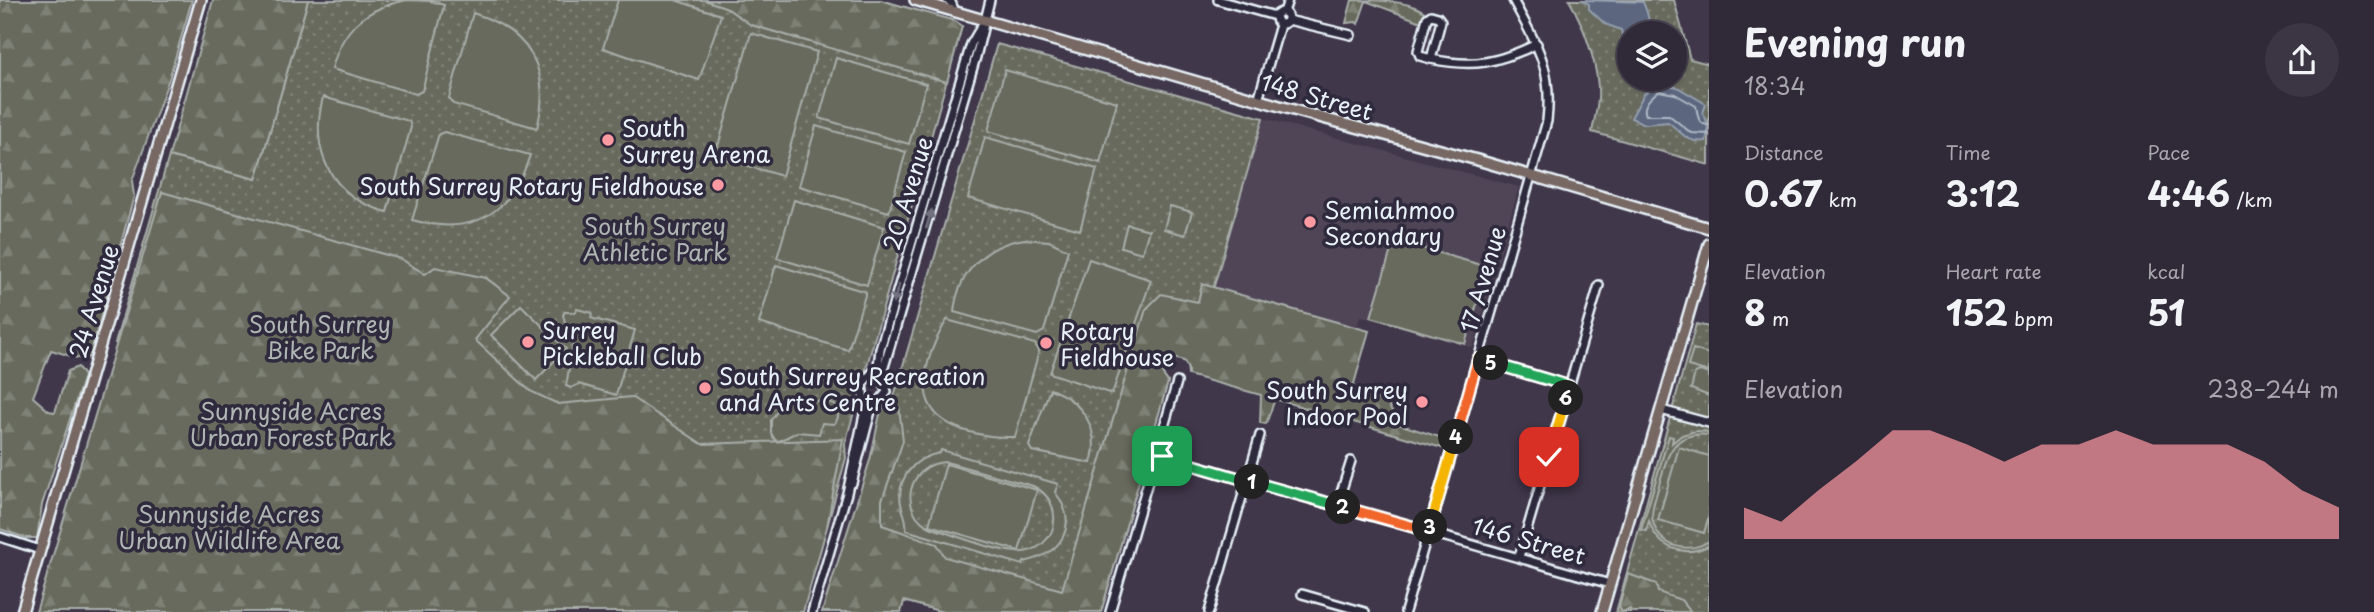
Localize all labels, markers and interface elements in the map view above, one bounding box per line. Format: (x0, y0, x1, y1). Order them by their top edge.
text: Evening run (1744, 13, 1966, 70)
map controls (1617, 21, 1687, 91)
button: layers (1617, 21, 1687, 91)
button: share (2265, 23, 2339, 97)
street label: 148 Street (1257, 63, 1377, 129)
text: 18:34 (1744, 68, 1806, 103)
place label: South Surrey Arena (622, 110, 771, 171)
marker: South Surrey Arena (600, 132, 616, 148)
street label: 20 Avenue (873, 132, 941, 254)
text: Distance (1744, 138, 1824, 166)
text: Time (1946, 138, 1991, 166)
text: Pace (2147, 138, 2190, 166)
text: 0.67 (1744, 166, 1822, 219)
text: 3:12 (1946, 166, 2020, 219)
text: 4:46 (2147, 166, 2230, 219)
place label: South Surrey Rotary Fieldhouse (359, 168, 704, 203)
marker: South Surrey Rotary Fieldhouse (710, 177, 726, 193)
text: km (1822, 185, 1857, 213)
text: /km (2230, 185, 2273, 213)
place label: Semiahmoo Secondary (1324, 192, 1455, 253)
park label: South Surrey Athletic Park (583, 208, 727, 269)
one-way arrow (924, 208, 934, 229)
marker: Semiahmoo Secondary (1302, 214, 1318, 230)
street label: 17 Avenue (1450, 222, 1514, 336)
street label: 24 Avenue (59, 240, 127, 362)
text: Elevation (1744, 257, 1826, 285)
text: Heart rate (1946, 257, 2042, 285)
text: kcal (2147, 257, 2185, 285)
one-way arrow (891, 284, 901, 305)
text: 8 (1744, 285, 1766, 338)
text: 152 (1946, 285, 2008, 338)
text: 51 (2147, 285, 2185, 338)
text: m (1766, 304, 1789, 332)
text: bpm (2008, 304, 2054, 332)
park label: South Surrey Bike Park (249, 306, 391, 367)
place label: Surrey Pickleball Club (542, 312, 702, 373)
place label: Rotary Fieldhouse (1060, 313, 1174, 374)
marker: Surrey Pickleball Club (520, 334, 536, 350)
marker: Rotary Fieldhouse (1038, 335, 1054, 351)
pin: 5 (1474, 346, 1508, 380)
text: 5 (1484, 348, 1497, 376)
place label: South Surrey Recreation and Arts Centre (719, 358, 985, 419)
text: Elevation (1744, 371, 1843, 406)
text: 238–244 m (2208, 371, 2339, 406)
place label: South Surrey Indoor Pool (1266, 372, 1408, 433)
marker: South Surrey Recreation and Arts Centre (697, 380, 713, 396)
pin: 6 (1548, 380, 1584, 416)
text: 6 (1559, 383, 1572, 411)
park label: Sunnyside Acres Urban Forest Park (189, 393, 393, 454)
marker: South Surrey Indoor Pool (1414, 394, 1430, 410)
pin: 4 (1438, 420, 1474, 454)
text: 4 (1449, 422, 1462, 450)
pin (1132, 426, 1192, 486)
pin (1519, 427, 1579, 487)
icon: arrive (1143, 437, 1181, 475)
icon: check (1530, 438, 1568, 476)
pin: 1 (1234, 464, 1270, 500)
text: 1 (1247, 467, 1256, 495)
pin: 2 (1326, 490, 1360, 524)
text: 2 (1336, 492, 1349, 520)
park label: Sunnyside Acres Urban Wildlife Area (118, 496, 341, 557)
street label: 146 Street (1468, 507, 1590, 573)
pin: 3 (1412, 510, 1448, 544)
text: 3 (1423, 512, 1436, 540)

